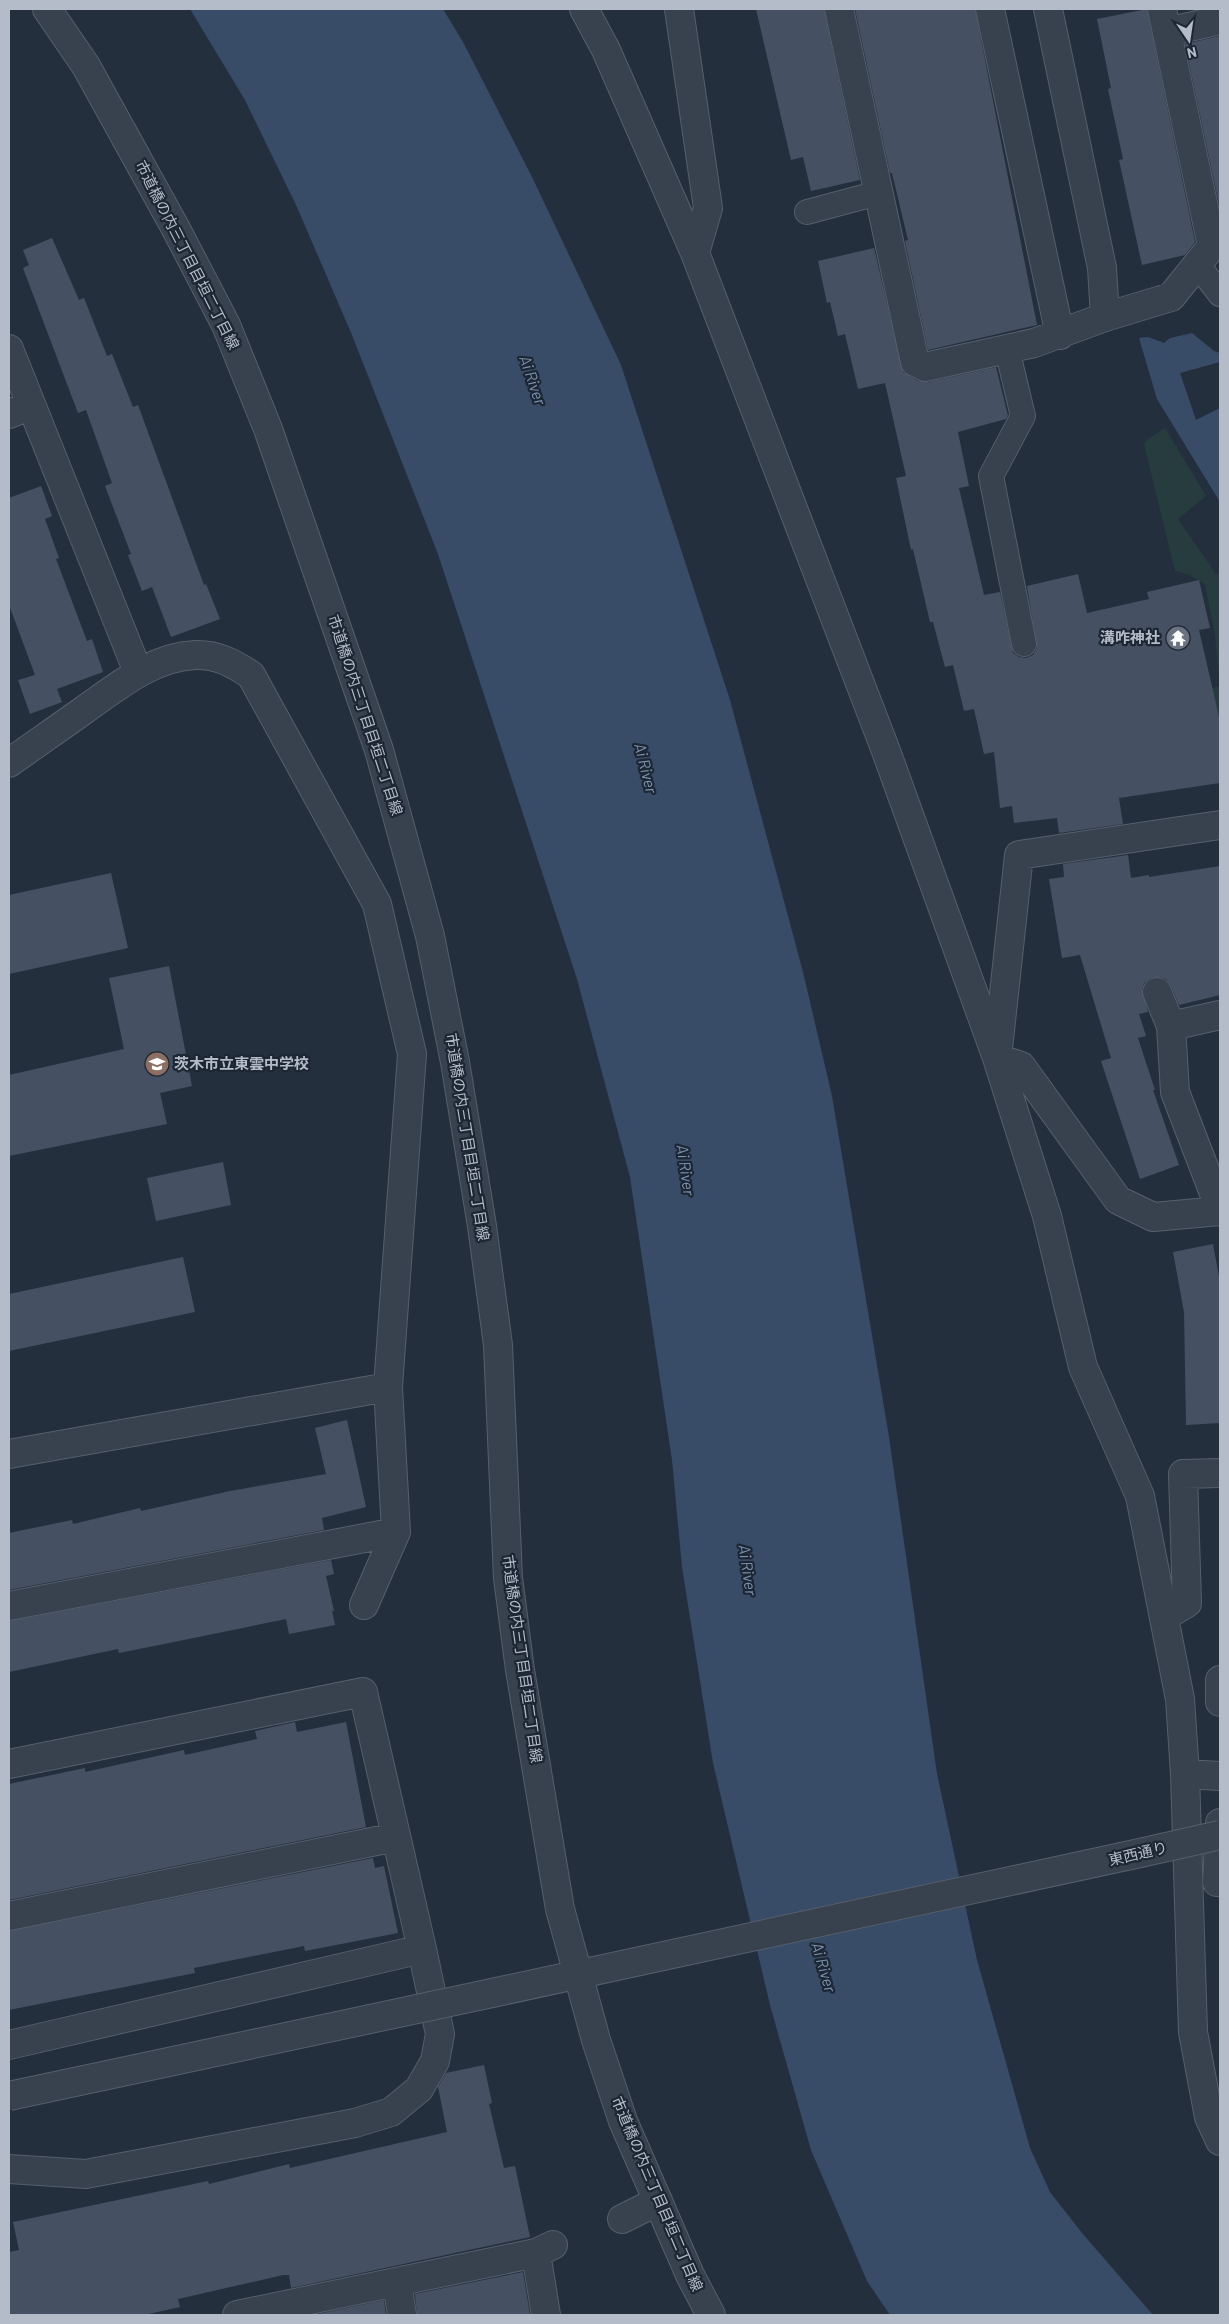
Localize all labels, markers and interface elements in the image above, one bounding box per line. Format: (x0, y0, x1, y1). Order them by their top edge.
north arrow (1164, 15, 1214, 65)
text: N (1186, 44, 1198, 62)
street label: 市道橋の内三丁目目垣二丁目線 (132, 157, 244, 352)
water label: Ai River (516, 353, 551, 408)
street label: 市道橋の内三丁目目垣二丁目線 (325, 612, 407, 817)
temple icon: 溝咋神社 (1165, 625, 1191, 651)
place label: 溝咋神社 (1100, 628, 1160, 646)
water label: Ai River (631, 741, 662, 796)
street label: 市道橋の内三丁目目垣二丁目線 (443, 1032, 493, 1242)
school or university icon: 茨木市立東雲中学校 (144, 1051, 170, 1077)
place label: 茨木市立東雲中学校 (174, 1054, 309, 1072)
water label: Ai River (674, 1143, 700, 1198)
water label: Ai River (736, 1543, 762, 1598)
street label: 市道橋の内三丁目目垣二丁目線 (499, 1554, 547, 1764)
street label: 東西通り (1107, 1838, 1169, 1869)
water label: Ai River (808, 1940, 841, 1995)
street label: 市道橋の内三丁目目垣二丁目線 (609, 2093, 707, 2294)

